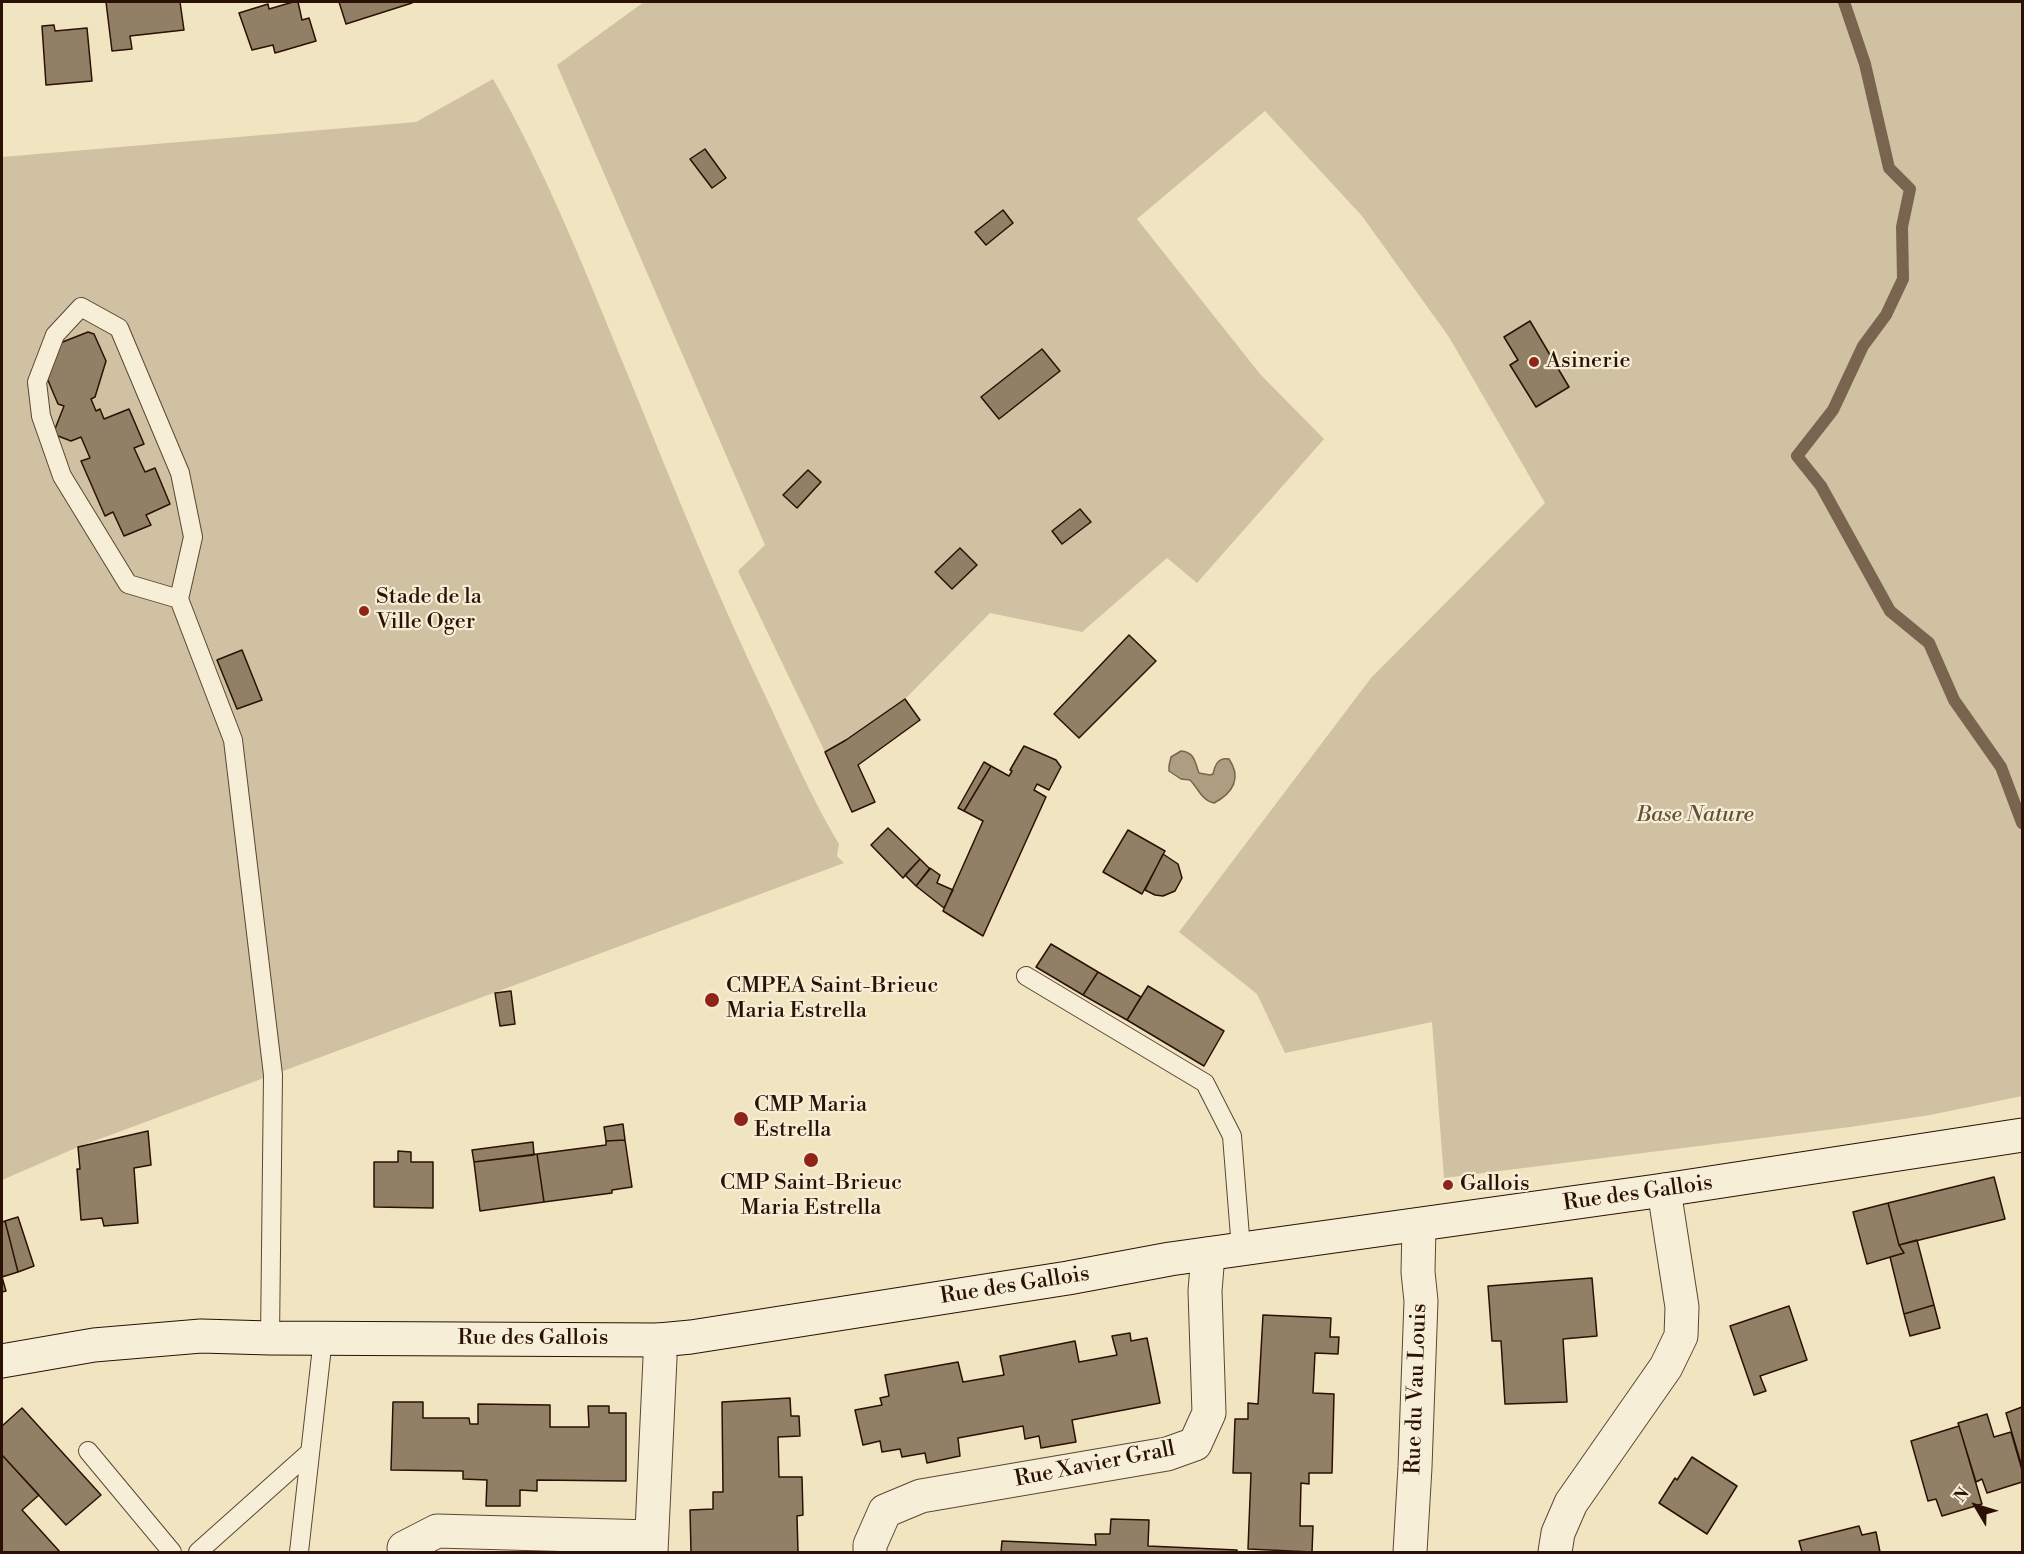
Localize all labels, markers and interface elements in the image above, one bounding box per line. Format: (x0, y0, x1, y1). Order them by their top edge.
place label: Asinerie (1546, 349, 1631, 375)
marker: Asinerie (1527, 355, 1541, 369)
place label: Stade de la Ville Oger (376, 585, 482, 636)
marker: Stade de la Ville Oger (357, 604, 371, 618)
park label: Base Nature (1636, 803, 1754, 829)
place label: CMPEA Saint-Brieuc Maria Estrella (726, 974, 938, 1026)
marker: CMPEA Saint-Brieuc Maria Estrella (703, 991, 721, 1009)
place label: CMP Maria Estrella (754, 1093, 867, 1144)
marker: CMP Maria Estrella (732, 1110, 750, 1128)
marker: CMP Saint-Brieuc Maria Estrella (802, 1151, 820, 1169)
street label: Rue des Gallois (1562, 1170, 1714, 1218)
place label: CMP Saint-Brieuc Maria Estrella (720, 1171, 902, 1222)
place label: Gallois (1460, 1172, 1530, 1198)
marker: Gallois (1441, 1178, 1455, 1192)
street label: Rue des Gallois (938, 1261, 1092, 1311)
street label: Rue du Vau Louis (1401, 1303, 1433, 1475)
street label: Rue des Gallois (458, 1326, 608, 1352)
street label: Rue Xavier Grall (1013, 1436, 1177, 1494)
north arrow (1946, 1476, 2006, 1536)
text: N (1950, 1484, 1974, 1506)

